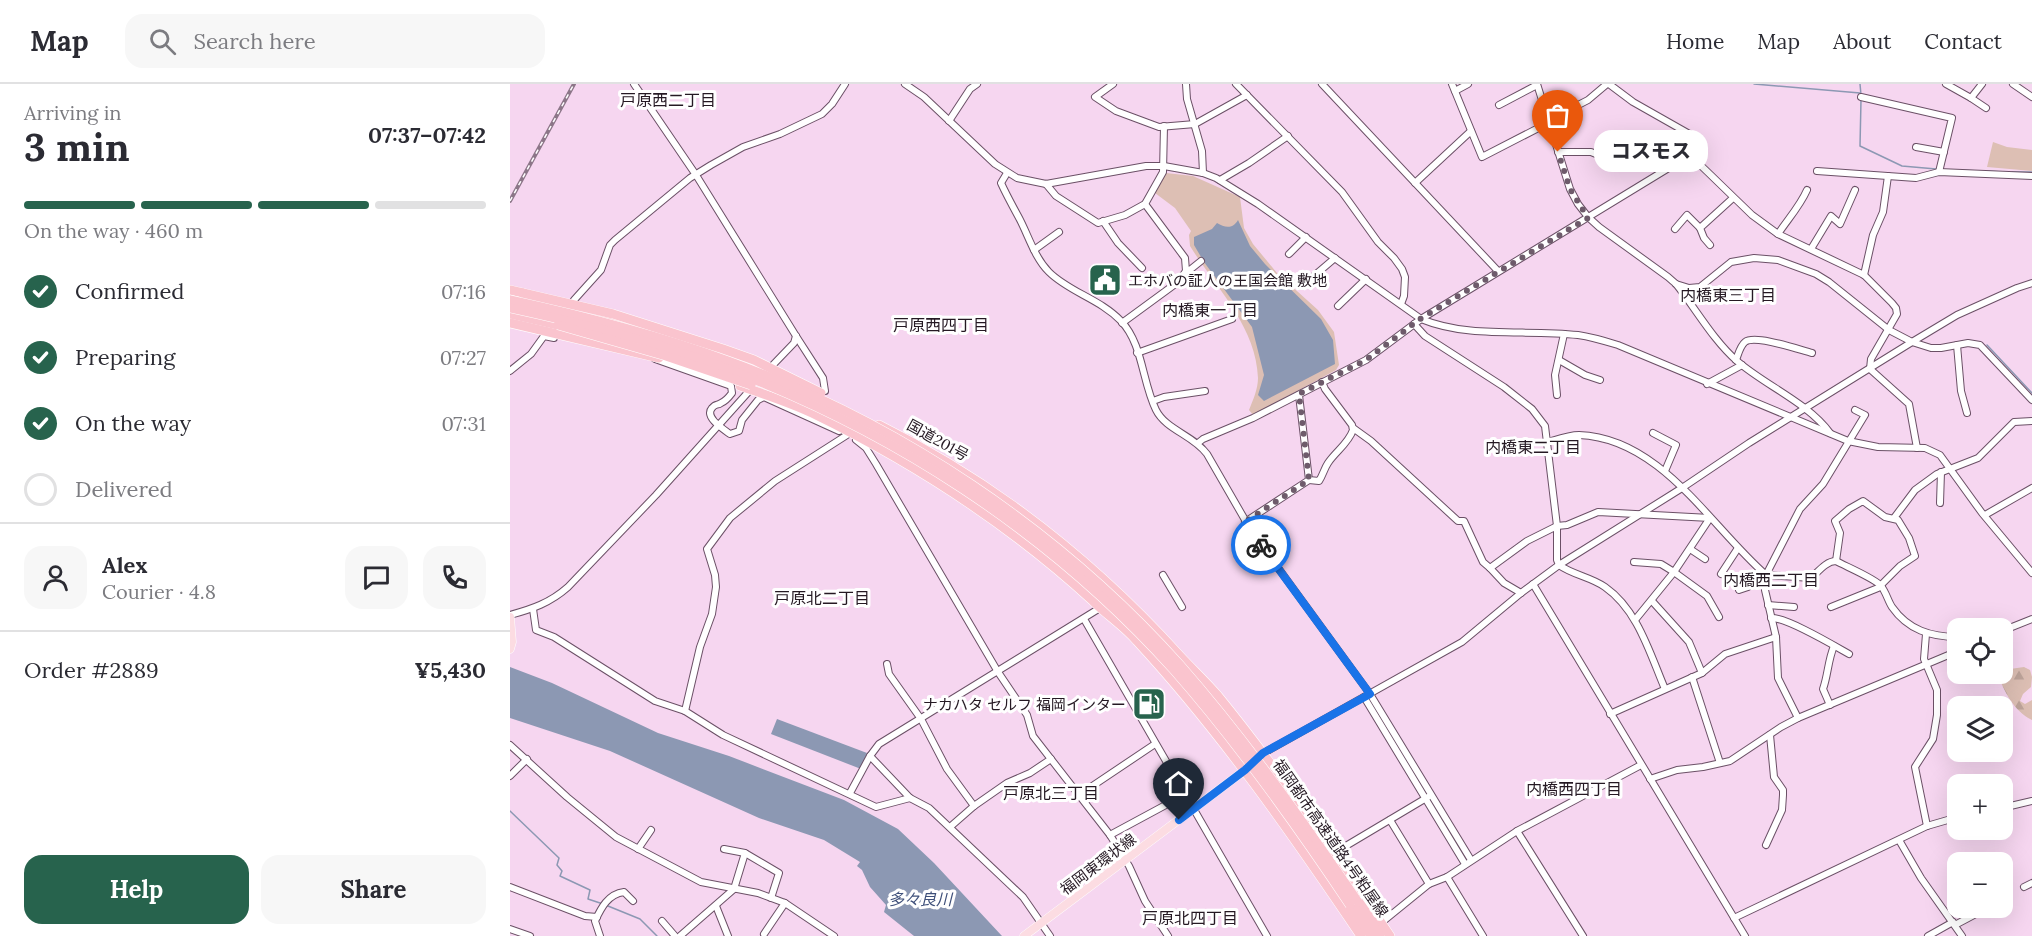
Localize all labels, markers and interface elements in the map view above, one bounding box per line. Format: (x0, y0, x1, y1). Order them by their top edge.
search box (125, 14, 545, 68)
text: Map (30, 23, 89, 59)
icon: search (146, 25, 179, 58)
text: Search here (194, 27, 316, 55)
text: Home (1666, 28, 1724, 55)
text: Map (1757, 28, 1800, 55)
text: About (1833, 28, 1891, 55)
text: Contact (1924, 28, 2002, 55)
district label: 戸原西二丁目 (620, 90, 716, 110)
pin (1532, 90, 1583, 152)
icon: bag (1541, 99, 1574, 132)
text: Arriving in (24, 100, 121, 125)
text: 07:37–07:42 (368, 121, 486, 149)
text: 3 min (24, 122, 130, 172)
callout: コスモス (1594, 131, 1708, 173)
text: コスモス (1611, 138, 1691, 163)
text: On the way · 460 m (24, 218, 203, 243)
public building icon: エホバの証人の王国会館 敷地 (1087, 262, 1123, 298)
place label: エホバの証人の王国会館 敷地 (1128, 271, 1327, 290)
icon: check (24, 275, 57, 308)
text: Confirmed (75, 277, 184, 305)
text: 07:16 (441, 279, 486, 304)
district label: 内橋東三丁目 (1680, 285, 1776, 305)
district label: 内橋東一丁目 (1162, 300, 1258, 320)
district label: 戸原西四丁目 (893, 315, 989, 335)
icon: check (24, 341, 57, 374)
text: Preparing (75, 343, 175, 371)
text: 07:27 (440, 345, 486, 370)
icon: check (24, 407, 57, 440)
text: On the way (75, 409, 191, 437)
text: 07:31 (441, 411, 486, 436)
street label: 国道201号 (904, 415, 972, 465)
district label: 内橋東二丁目 (1485, 437, 1581, 457)
text: Delivered (75, 475, 173, 503)
courier (1231, 515, 1291, 575)
icon: bike (1245, 529, 1278, 562)
button: person (24, 546, 87, 609)
button: chat (345, 546, 408, 609)
button: phone (423, 546, 486, 609)
text: Alex (102, 551, 147, 579)
district label: 内橋西二丁目 (1723, 570, 1819, 590)
text: Courier · 4.8 (102, 579, 216, 604)
district label: 戸原北二丁目 (774, 588, 870, 608)
map controls (1947, 618, 2013, 918)
button: locate (1947, 618, 2013, 684)
text: Order #2889 (24, 656, 159, 684)
text: ¥5,430 (414, 656, 486, 684)
fuel station icon: ナカハタ セルフ 福岡インター (1131, 686, 1167, 722)
place label: ナカハタ セルフ 福岡インター (923, 695, 1126, 714)
button: layers (1947, 696, 2013, 762)
street label: 福岡都市高速道路4号粕屋線 (1269, 755, 1393, 921)
pin (1153, 758, 1204, 820)
icon: home (1162, 767, 1195, 800)
button: + (1947, 774, 2013, 840)
district label: 内橋西四丁目 (1526, 779, 1622, 799)
district label: 戸原北三丁目 (1003, 783, 1099, 803)
street label: 福岡東環状線 (1056, 829, 1140, 899)
button: − (1947, 852, 2013, 918)
button: Help (24, 855, 249, 924)
button: Share (261, 855, 486, 924)
water label: 多々良川 (888, 889, 954, 909)
district label: 戸原北四丁目 (1142, 908, 1238, 928)

